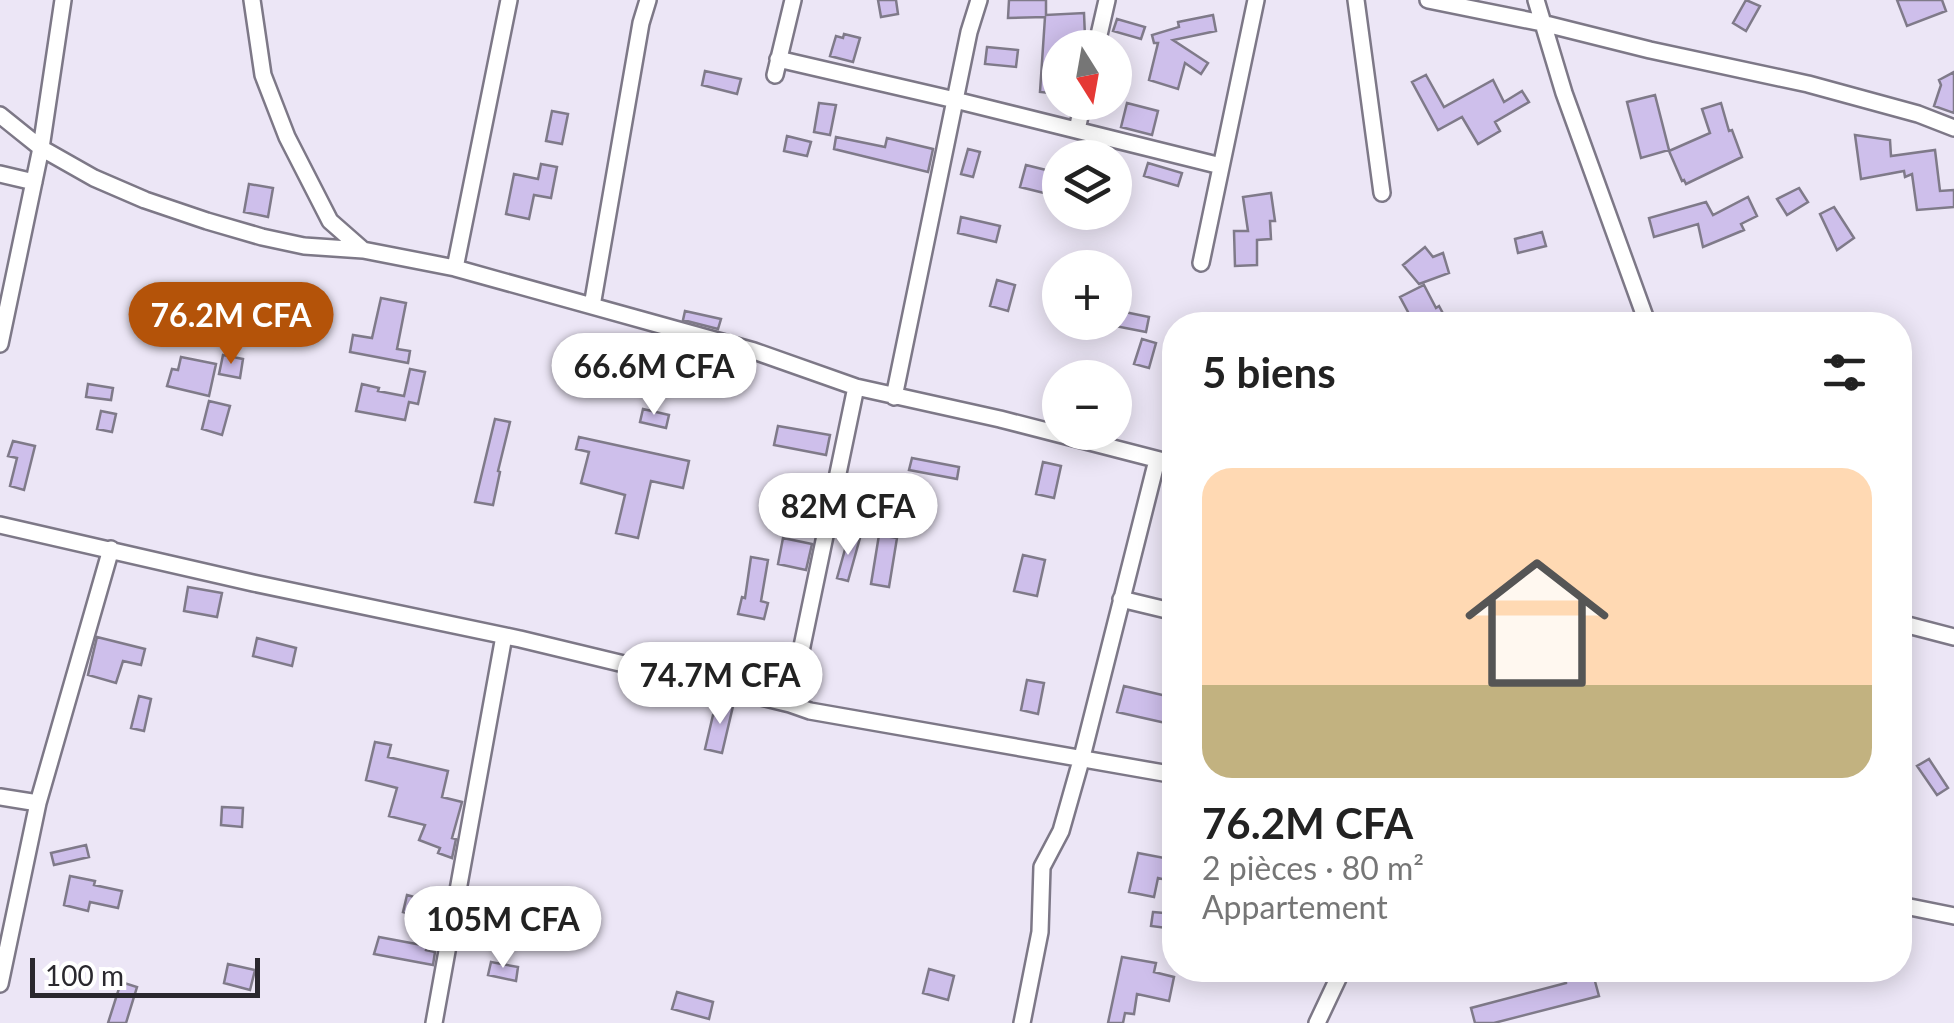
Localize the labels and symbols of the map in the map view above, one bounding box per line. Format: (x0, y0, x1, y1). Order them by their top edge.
north arrow (1042, 30, 1132, 120)
pin: 76.2M CFA (117, 282, 345, 367)
pin: 66.6M CFA (540, 333, 768, 418)
pin: 82M CFA (756, 473, 940, 558)
pin: 74.7M CFA (606, 642, 834, 727)
pin: 105M CFA (400, 886, 606, 971)
scale bar (30, 953, 260, 998)

